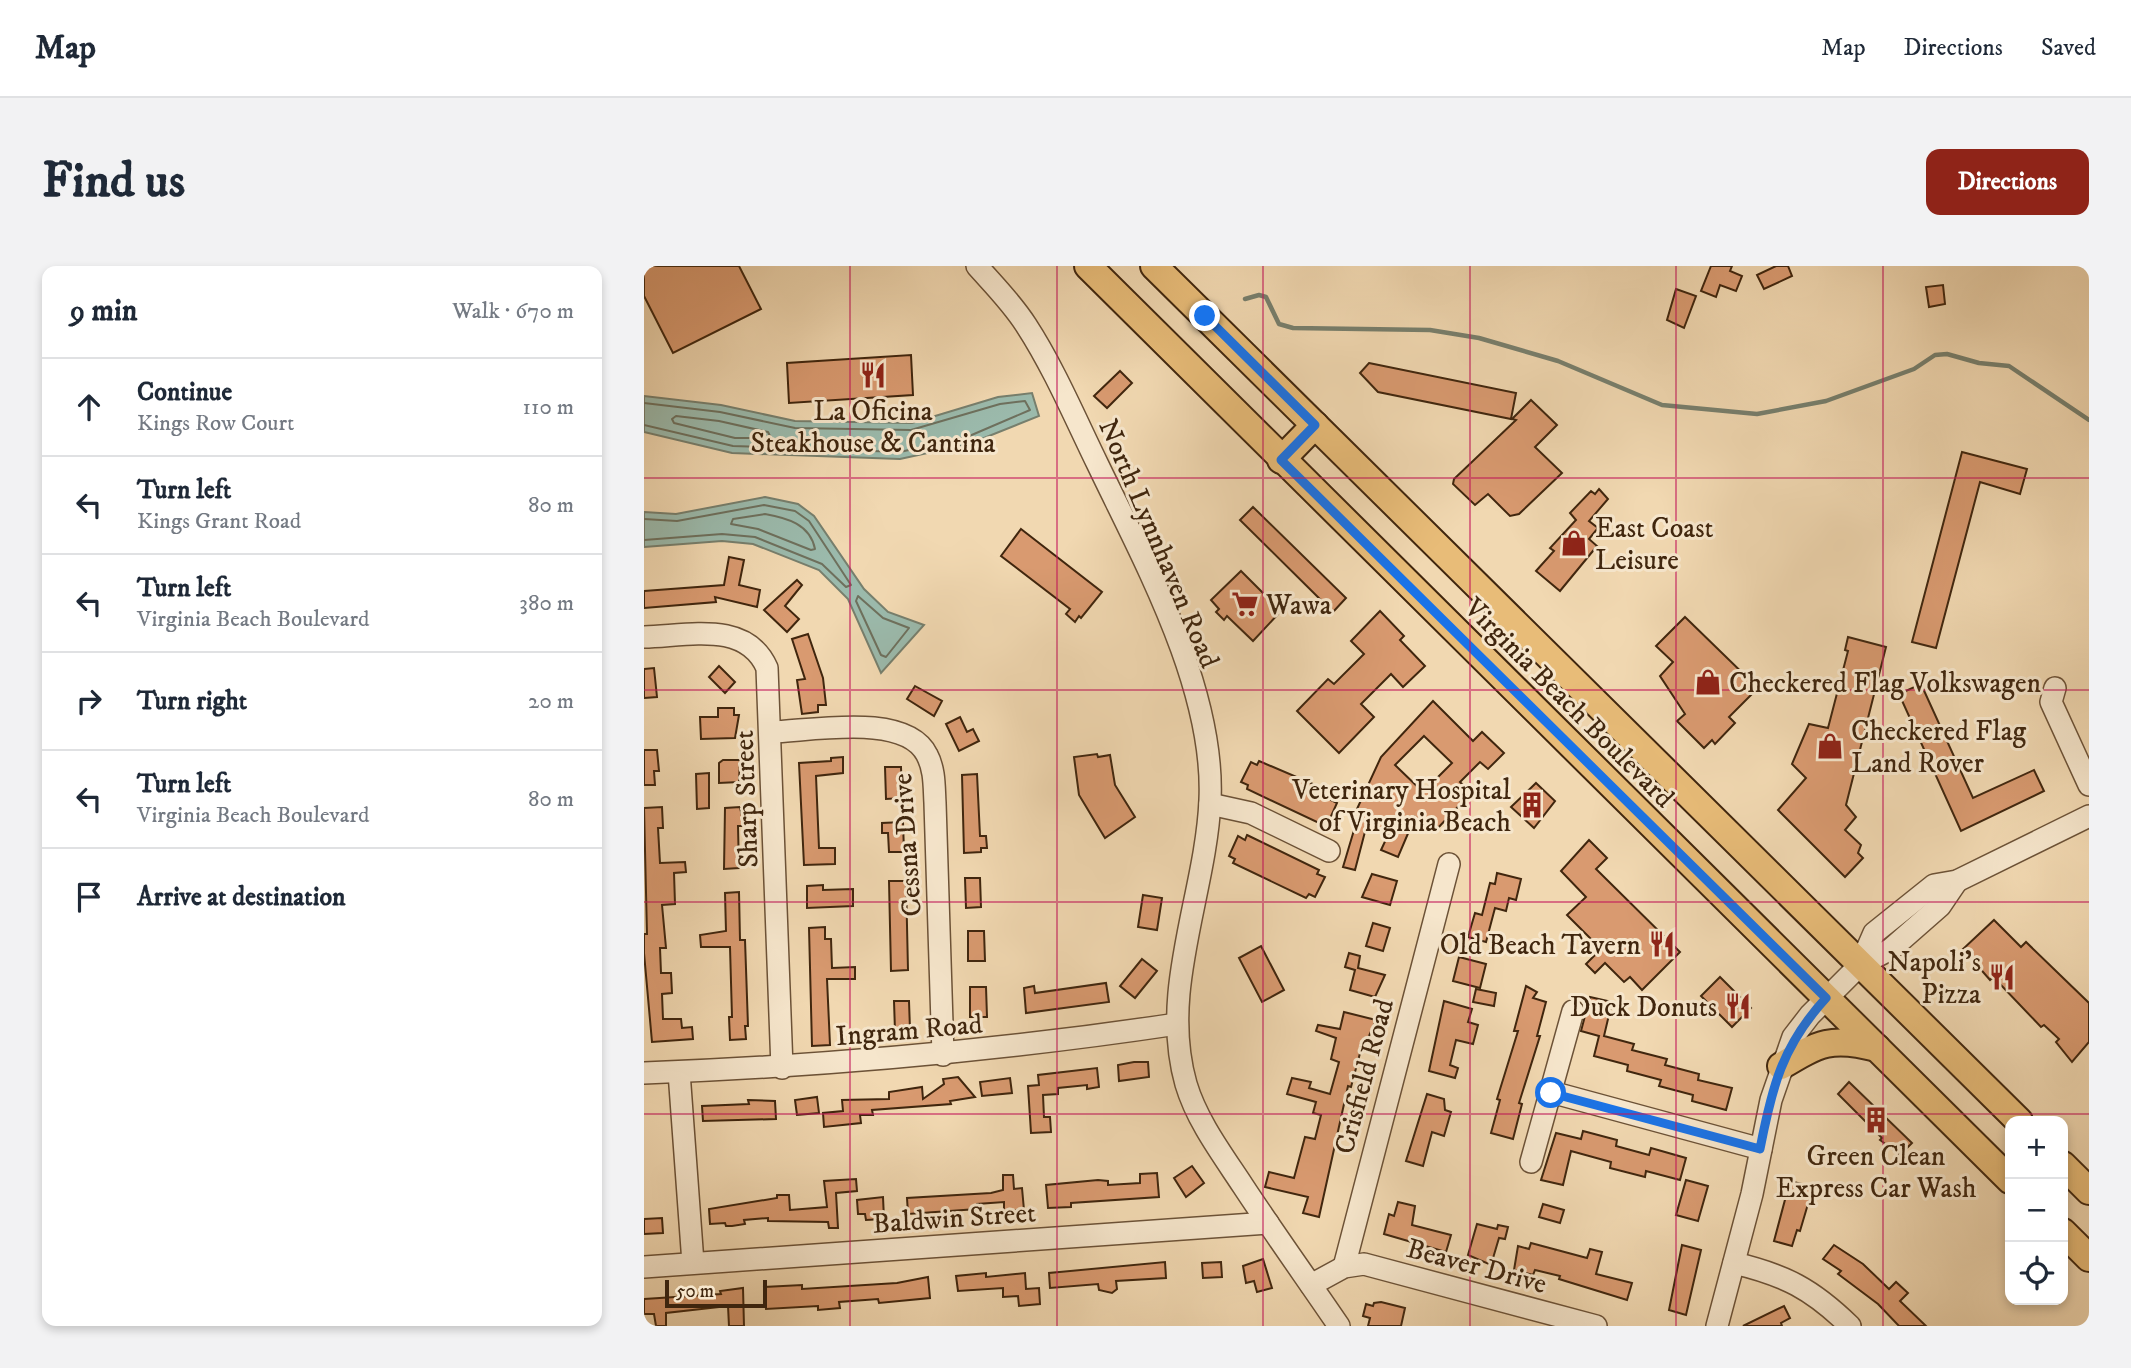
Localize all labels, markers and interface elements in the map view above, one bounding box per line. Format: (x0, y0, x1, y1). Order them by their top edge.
text: Map (35, 28, 96, 69)
text: Map (1821, 33, 1866, 63)
text: Directions (1904, 33, 2003, 63)
text: Saved (2041, 33, 2096, 63)
button: Directions (1926, 149, 2089, 215)
text: Find us (42, 151, 185, 213)
text: 9 min (70, 293, 137, 330)
text: Walk · 670 m (452, 297, 574, 326)
route end (1189, 300, 1220, 331)
restaurant icon: La Oficina Steakhouse & Cantina (858, 360, 888, 390)
text: Continue (137, 376, 232, 409)
icon: ahead (70, 388, 108, 426)
text: 110 m (523, 393, 574, 422)
place label: La Oficina Steakhouse & Cantina (751, 394, 996, 461)
text: Kings Row Court (137, 409, 294, 438)
street label: North Lynnhaven Road (1090, 414, 1227, 673)
text: Turn left (137, 474, 231, 507)
icon: left (70, 486, 108, 524)
text: 80 m (528, 491, 574, 520)
text: Kings Grant Road (137, 507, 301, 536)
place label: East Coast Leisure (1595, 511, 1714, 578)
shop icon: East Coast Leisure (1559, 528, 1589, 558)
text: Turn left (137, 572, 231, 605)
icon: left (70, 584, 108, 622)
place label: Wawa (1265, 588, 1332, 623)
text: 380 m (519, 589, 574, 618)
supermarket icon: Wawa (1230, 589, 1260, 619)
street label: Virginia Beach Boulevard (1456, 590, 1681, 816)
text: Virginia Beach Boulevard (137, 605, 369, 634)
place label: Checkered Flag Volkswagen (1729, 666, 2042, 701)
shop icon: Checkered Flag Volkswagen (1693, 667, 1723, 697)
icon: right (70, 682, 108, 720)
text: Turn right (137, 685, 247, 718)
text: 20 m (528, 687, 574, 716)
place label: Checkered Flag Land Rover (1851, 714, 2027, 781)
street label: Sharp Street (727, 729, 766, 869)
shop icon: Checkered Flag Land Rover (1815, 731, 1845, 761)
text: Turn left (137, 768, 231, 801)
street label: Cessna Drive (885, 772, 930, 918)
place label: Veterinary Hospital of Virginia Beach (1291, 773, 1512, 840)
icon: left (70, 780, 108, 818)
text: 80 m (528, 785, 574, 814)
building icon: Veterinary Hospital of Virginia Beach (1517, 790, 1547, 820)
text: Virginia Beach Boulevard (137, 801, 369, 830)
icon: arrive (70, 878, 108, 916)
text: Arrive at destination (137, 881, 346, 914)
place label: Old Beach Tavern (1440, 928, 1641, 963)
restaurant icon: Old Beach Tavern (1647, 929, 1677, 959)
place label: Napoli's Pizza (1887, 945, 1981, 1012)
restaurant icon: Napoli's Pizza (1987, 962, 2017, 992)
place label: Duck Donuts (1570, 990, 1717, 1025)
restaurant icon: Duck Donuts (1723, 991, 1753, 1021)
street label: Crisfield Road (1327, 995, 1402, 1158)
street label: Ingram Road (834, 1007, 984, 1054)
route start (1535, 1077, 1566, 1108)
building icon: Green Clean Express Car Wash (1861, 1105, 1891, 1135)
map controls (2005, 1116, 2068, 1305)
button: + (2005, 1116, 2068, 1179)
place label: Green Clean Express Car Wash (1775, 1139, 1977, 1206)
button: − (2005, 1179, 2068, 1242)
street label: Baldwin Street (871, 1195, 1037, 1242)
street label: Beaver Drive (1403, 1231, 1551, 1302)
button: locate (2005, 1242, 2068, 1305)
scale bar (665, 1277, 766, 1309)
text: 50 m (676, 1280, 714, 1303)

